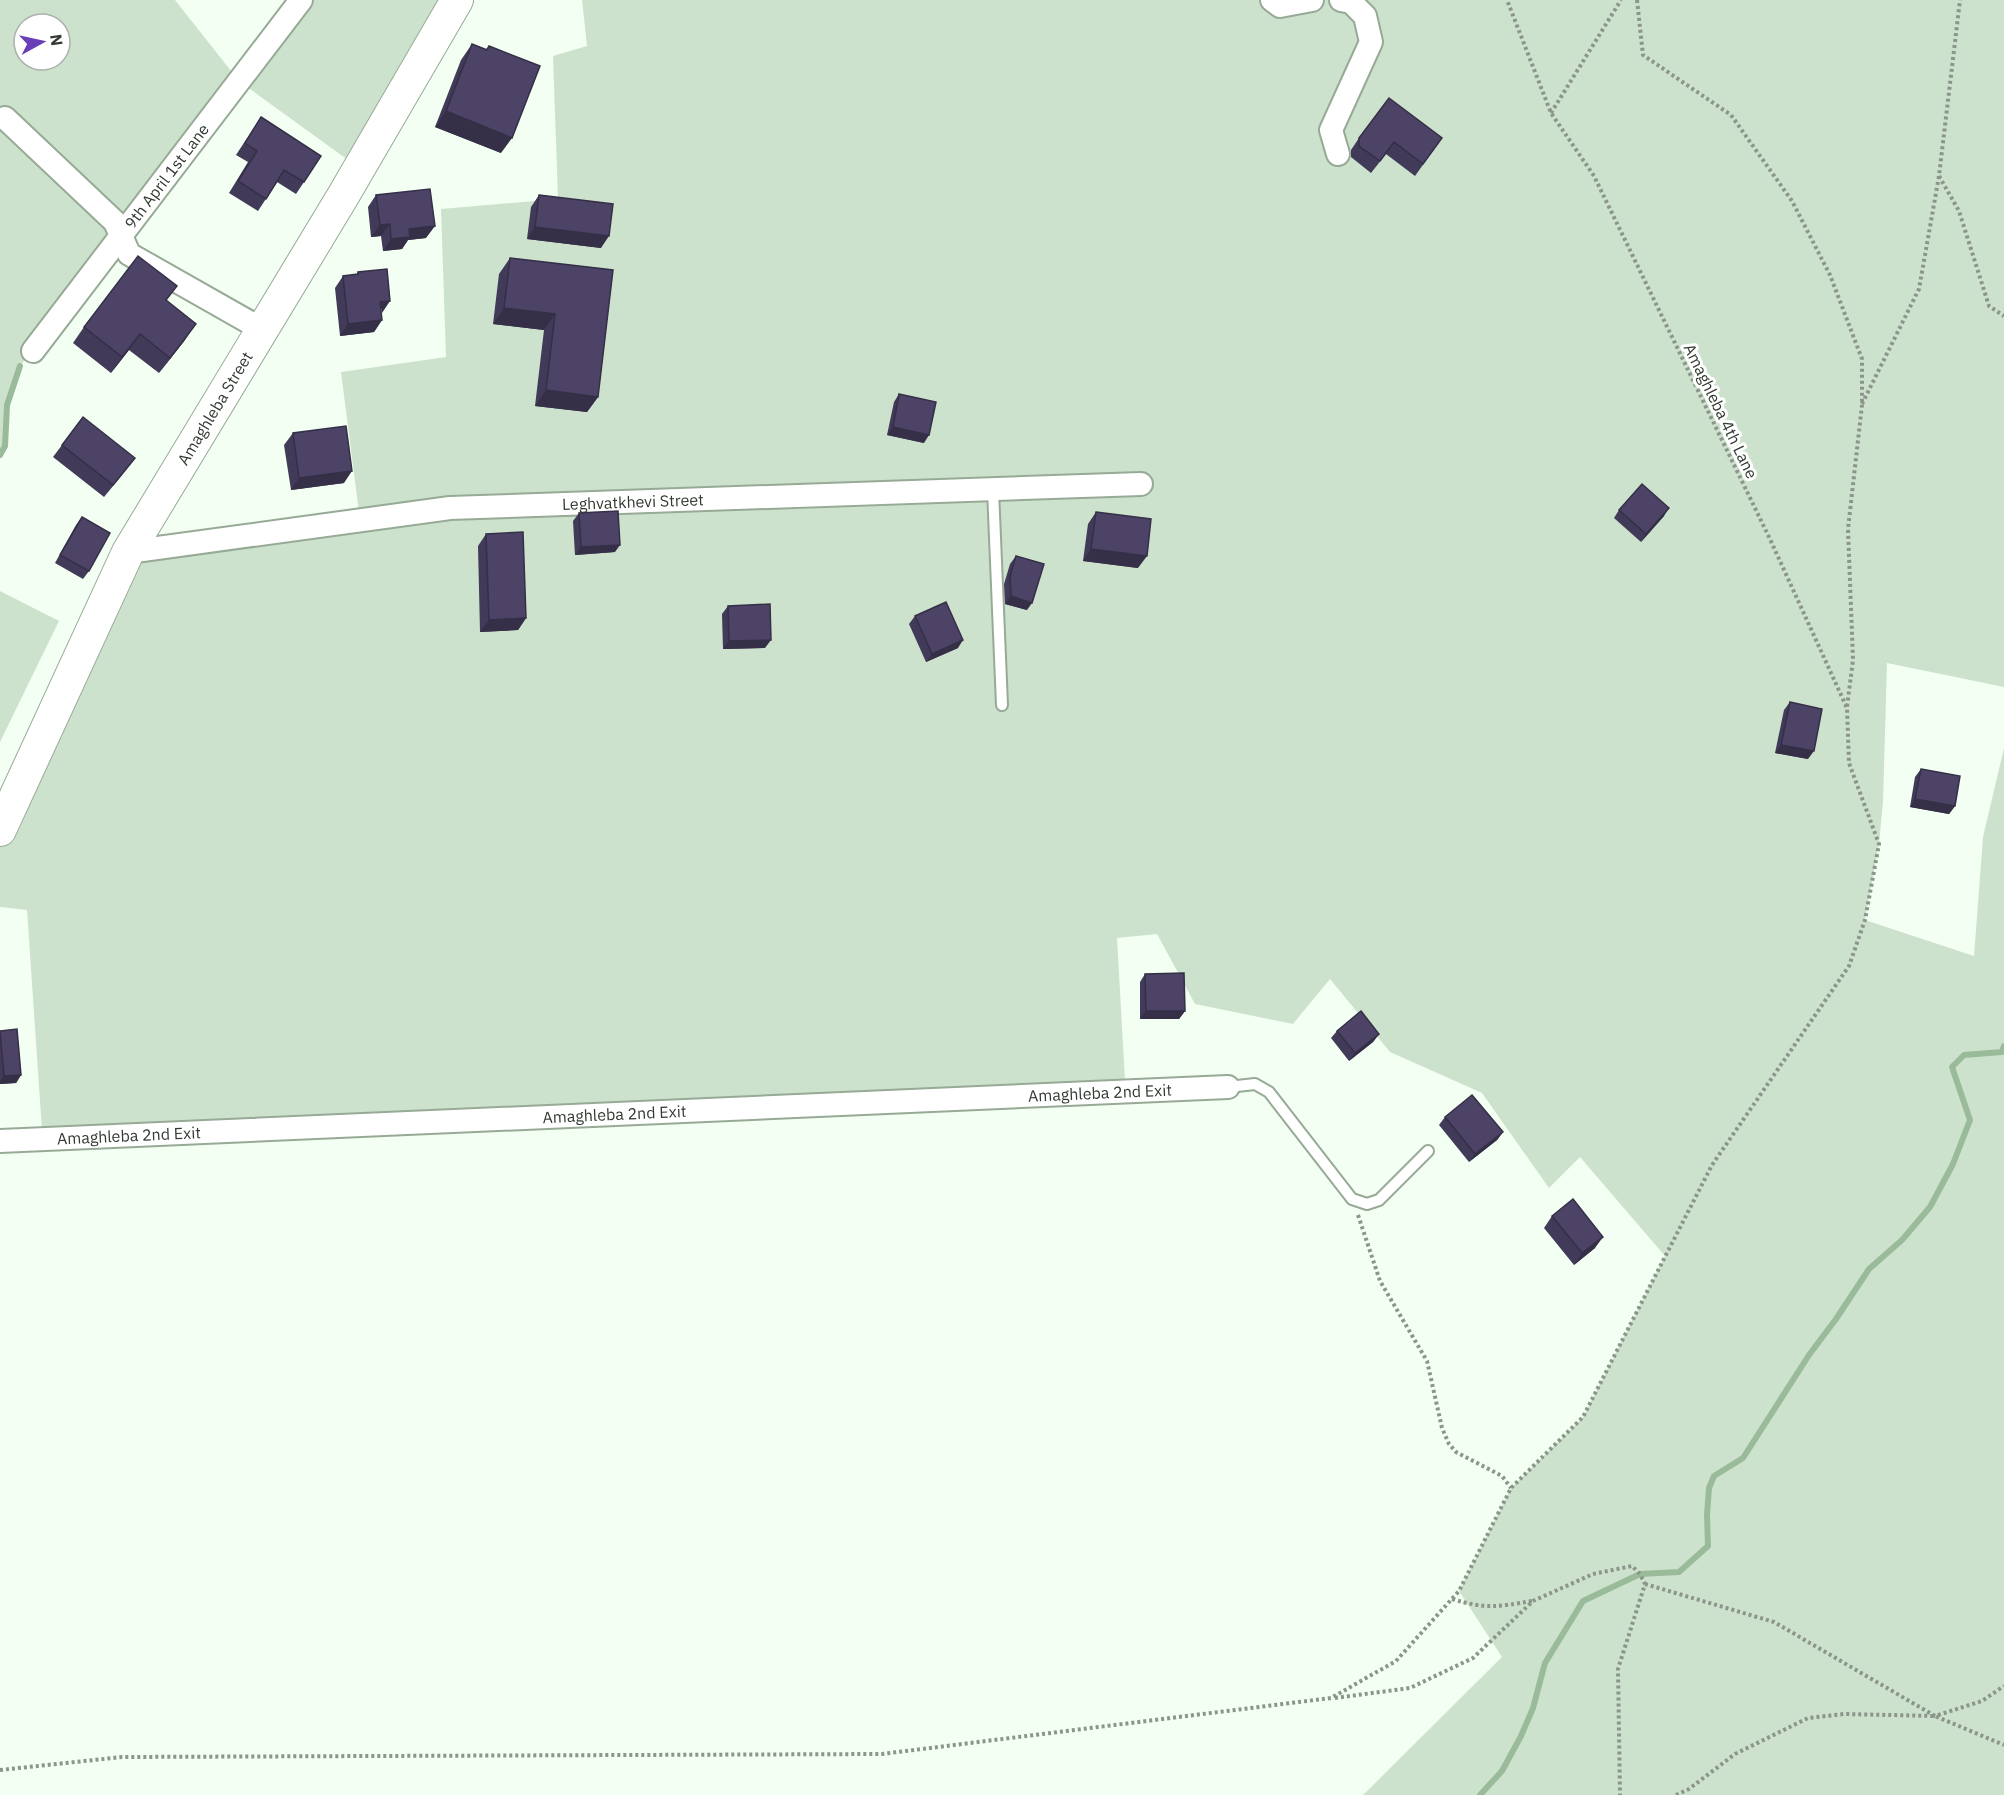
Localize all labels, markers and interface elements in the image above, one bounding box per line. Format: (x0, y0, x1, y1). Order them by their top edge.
north arrow (12, 12, 72, 72)
text: N (46, 33, 68, 47)
street label: 9th April 1st Lane (120, 120, 213, 233)
street label: Amaghleba 4th Lane (1680, 340, 1762, 482)
street label: Amaghleba Street (173, 348, 257, 469)
street label: Leghvatkhevi Street (562, 489, 704, 514)
street label: Amaghleba 2nd Exit (1028, 1079, 1172, 1106)
street label: Amaghleba 2nd Exit (542, 1101, 687, 1127)
street label: Amaghleba 2nd Exit (57, 1122, 201, 1148)

